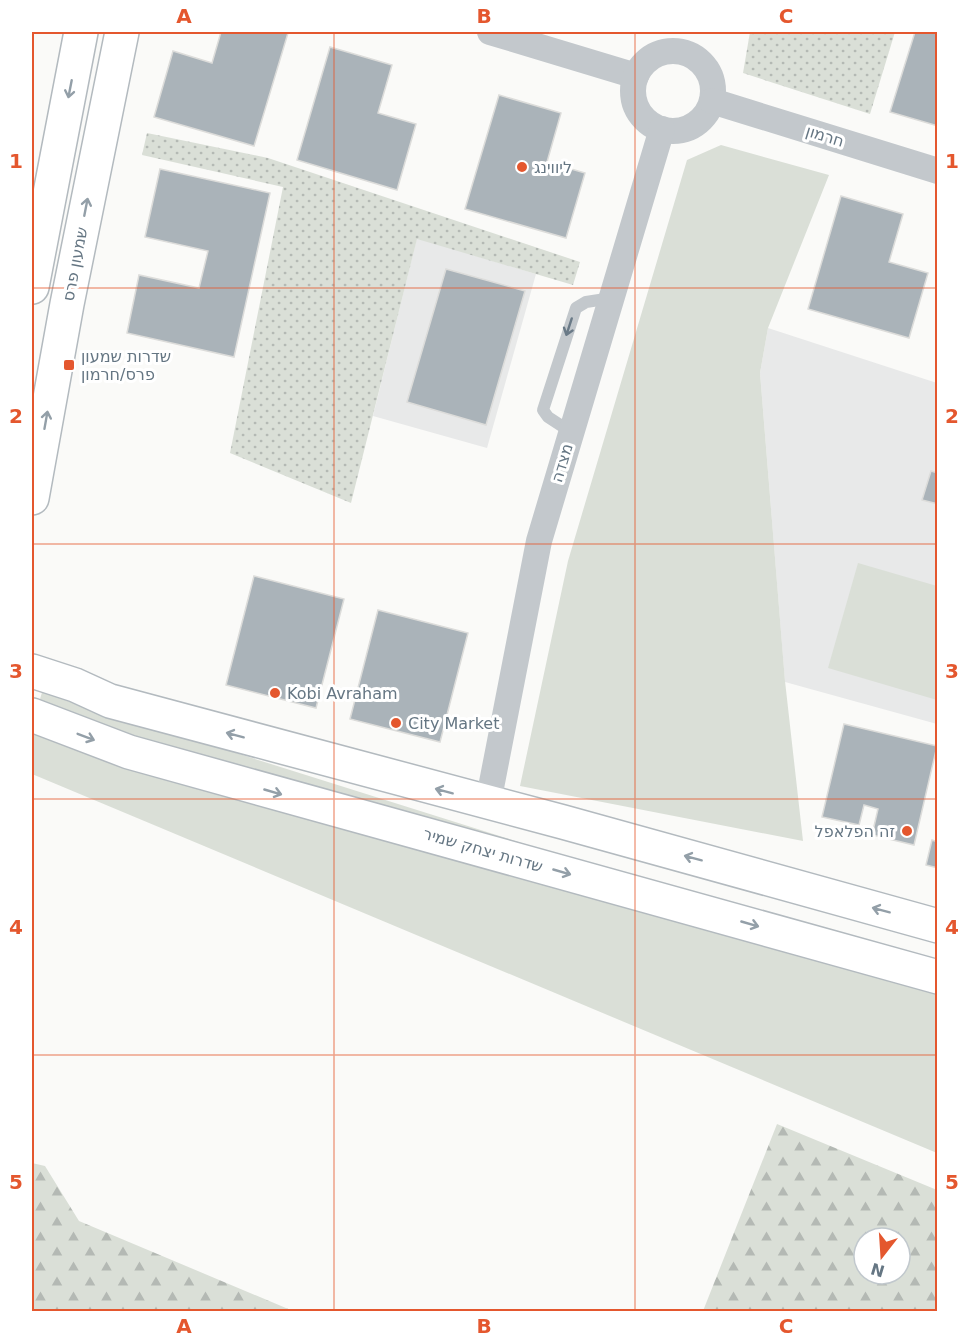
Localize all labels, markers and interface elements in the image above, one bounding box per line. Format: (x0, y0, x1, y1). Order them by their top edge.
text: A (176, 4, 192, 28)
text: B (476, 4, 492, 28)
text: C (779, 4, 793, 28)
one-way arrow (64, 79, 75, 98)
street label: חרמון (804, 121, 846, 151)
text: 1 (9, 149, 23, 173)
text: 1 (945, 149, 959, 173)
place label: ליווינג (534, 158, 572, 177)
marker: ליווינג (515, 160, 529, 174)
one-way arrow (81, 198, 92, 218)
street label: שמעון פרס (58, 225, 92, 303)
one-way arrow (562, 317, 573, 336)
place label: שדרות שמעון פרס/חרמון (81, 347, 171, 384)
marker: שדרות שמעון פרס/חרמון (62, 358, 76, 372)
text: 2 (9, 404, 23, 428)
text: 2 (945, 404, 959, 428)
one-way arrow (41, 410, 52, 430)
street label: מצדה (547, 441, 577, 485)
text: 3 (9, 659, 23, 683)
text: 3 (945, 659, 959, 683)
place label: Kobi Avraham (287, 684, 398, 703)
marker: Kobi Avraham (268, 686, 282, 700)
place label: City Market (408, 714, 499, 733)
marker: City Market (389, 716, 403, 730)
one-way arrow (226, 729, 245, 740)
one-way arrow (76, 732, 95, 743)
one-way arrow (435, 785, 454, 796)
one-way arrow (263, 787, 282, 798)
place label: זה הפלאפל (815, 822, 895, 841)
street label: שדרות יצחק שמיר (421, 824, 545, 876)
marker: זה הפלאפל (900, 824, 914, 838)
one-way arrow (684, 852, 703, 863)
one-way arrow (552, 867, 571, 878)
one-way arrow (872, 904, 891, 915)
text: 4 (9, 915, 23, 939)
text: 4 (945, 915, 959, 939)
one-way arrow (740, 919, 759, 931)
text: 5 (9, 1170, 23, 1194)
text: 5 (945, 1170, 959, 1194)
north arrow (852, 1226, 912, 1286)
text: N (869, 1259, 887, 1281)
text: A (176, 1314, 192, 1338)
text: B (476, 1314, 492, 1338)
text: C (779, 1314, 793, 1338)

